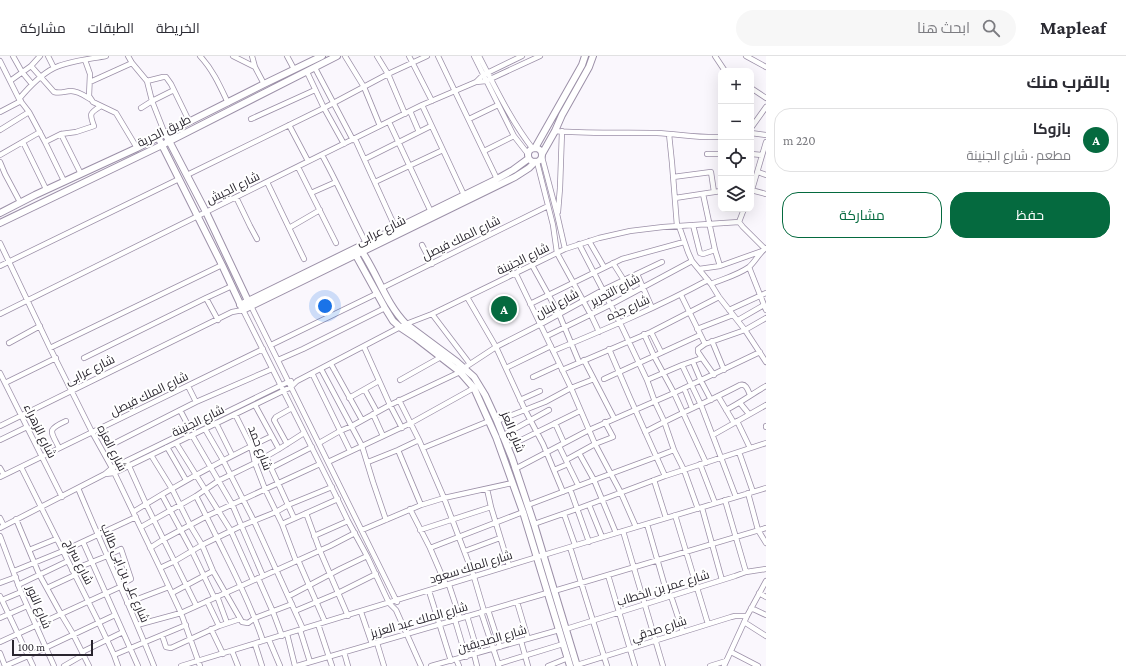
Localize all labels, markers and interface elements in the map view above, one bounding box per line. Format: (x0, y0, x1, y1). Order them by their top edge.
search box (736, 10, 1016, 46)
icon: search (980, 17, 1002, 39)
text: Mapleaf (1040, 17, 1106, 38)
text: مشاركة (20, 20, 66, 36)
text: الطبقات (88, 20, 134, 36)
text: الخريطة (156, 20, 200, 36)
text: ابحث هنا (917, 20, 970, 36)
map controls (718, 68, 754, 212)
button: + (718, 68, 754, 104)
text: بالقرب منك (1027, 73, 1110, 92)
button: − (718, 104, 754, 140)
street label: طريق الحرية (135, 112, 193, 150)
text: بازوكا (1033, 121, 1071, 137)
text: 220 m (783, 133, 816, 148)
text: A (1092, 133, 1100, 148)
button: locate (718, 140, 754, 176)
text: مطعم · شارع الجنينة (967, 148, 1071, 163)
street label: شارع الجيش (204, 169, 263, 208)
button: layers (718, 176, 754, 212)
button: مشاركة (782, 192, 942, 238)
button: حفظ (950, 192, 1110, 238)
street label: شارع عرابى (354, 213, 408, 250)
street label: شارع الملك فيصل (420, 213, 503, 264)
street label: شارع الجنينة (494, 240, 552, 279)
street label: شارع التحرير (587, 271, 643, 310)
street label: شارع لبنان (533, 286, 582, 322)
street label: شارع جده (604, 292, 652, 325)
pin: A (491, 294, 517, 324)
your location (315, 296, 335, 316)
street label: شارع عرابى (63, 352, 117, 389)
street label: شارع الملك فيصل (108, 369, 191, 420)
street label: شارع الزهراء (20, 402, 59, 461)
street label: شارع الجنينة (169, 402, 227, 441)
street label: شارع العز (497, 408, 528, 455)
street label: شارع العزه (93, 422, 130, 474)
street label: شارع حمد (244, 424, 275, 473)
street label: شارع على بن ابى طالب (97, 521, 152, 625)
street label: شارع سراج (61, 537, 96, 588)
street label: شارع الملك سعود (428, 548, 515, 587)
street label: شارع عمر بن الخطاب (615, 567, 711, 610)
street label: شارع النور (22, 582, 54, 631)
street label: شارع الملك عبد العزيز (368, 599, 470, 642)
street label: شارع صدقي (630, 613, 689, 647)
street label: شارع الصديقين (456, 622, 529, 657)
scale bar (12, 638, 93, 657)
text: 100 m (18, 641, 45, 653)

